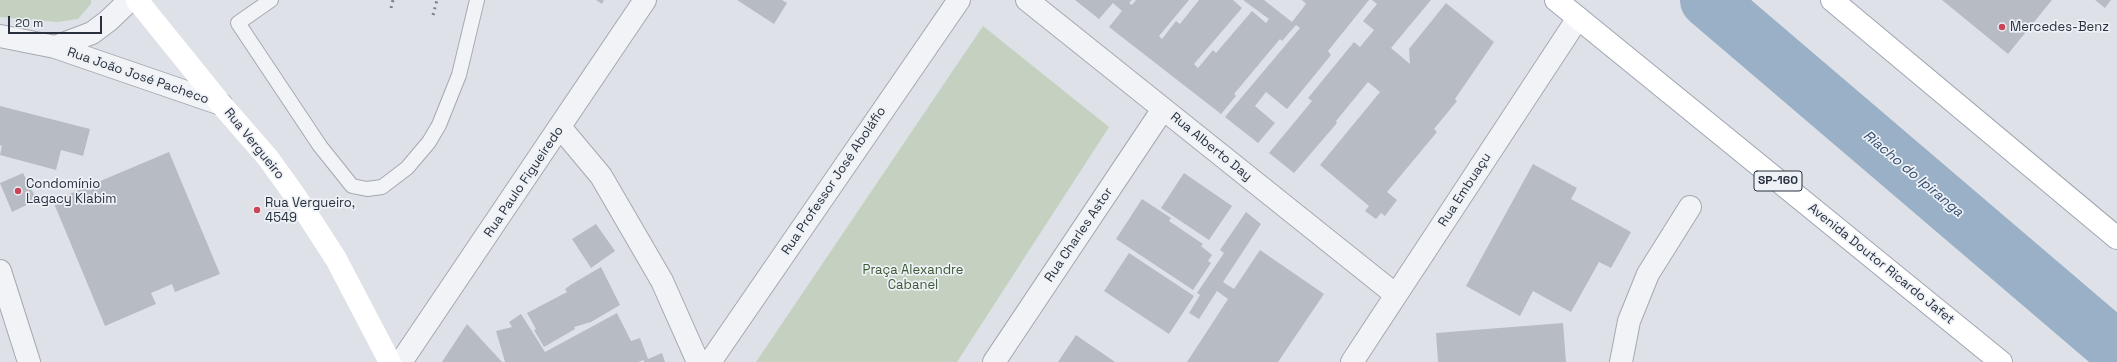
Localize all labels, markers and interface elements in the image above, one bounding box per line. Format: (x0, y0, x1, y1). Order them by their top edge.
scale bar (10, 8, 104, 34)
text: 20 m (15, 15, 43, 31)
place label: Mercedes-Benz (2010, 19, 2109, 35)
marker: Mercedes-Benz (1997, 22, 2007, 32)
street label: Rua João José Pacheco (65, 44, 211, 108)
street label: Rua Professor José Aboláfio (779, 104, 889, 258)
street label: Rua Vergueiro (221, 105, 287, 183)
street label: Rua Alberto Day (1167, 109, 1255, 185)
street label: Rua Paulo Figueiredo (481, 123, 567, 241)
water label: Riacho do Ipiranga (1860, 127, 1966, 221)
street label: Rua Embuaçu (1435, 150, 1495, 230)
road number: SP-160 (1754, 171, 1802, 191)
place label: Condomínio Lagacy Klabim (26, 176, 116, 207)
street label: Rua Charles Astor (1042, 185, 1116, 285)
marker: Condomínio Lagacy Klabim (13, 186, 23, 196)
place label: Rua Vergueiro, 4549 (265, 195, 355, 226)
street label: Avenida Doutor Ricardo Jafet (1805, 200, 1957, 328)
marker: Rua Vergueiro, 4549 (252, 205, 262, 215)
park label: Praça Alexandre Cabanel (863, 262, 963, 293)

